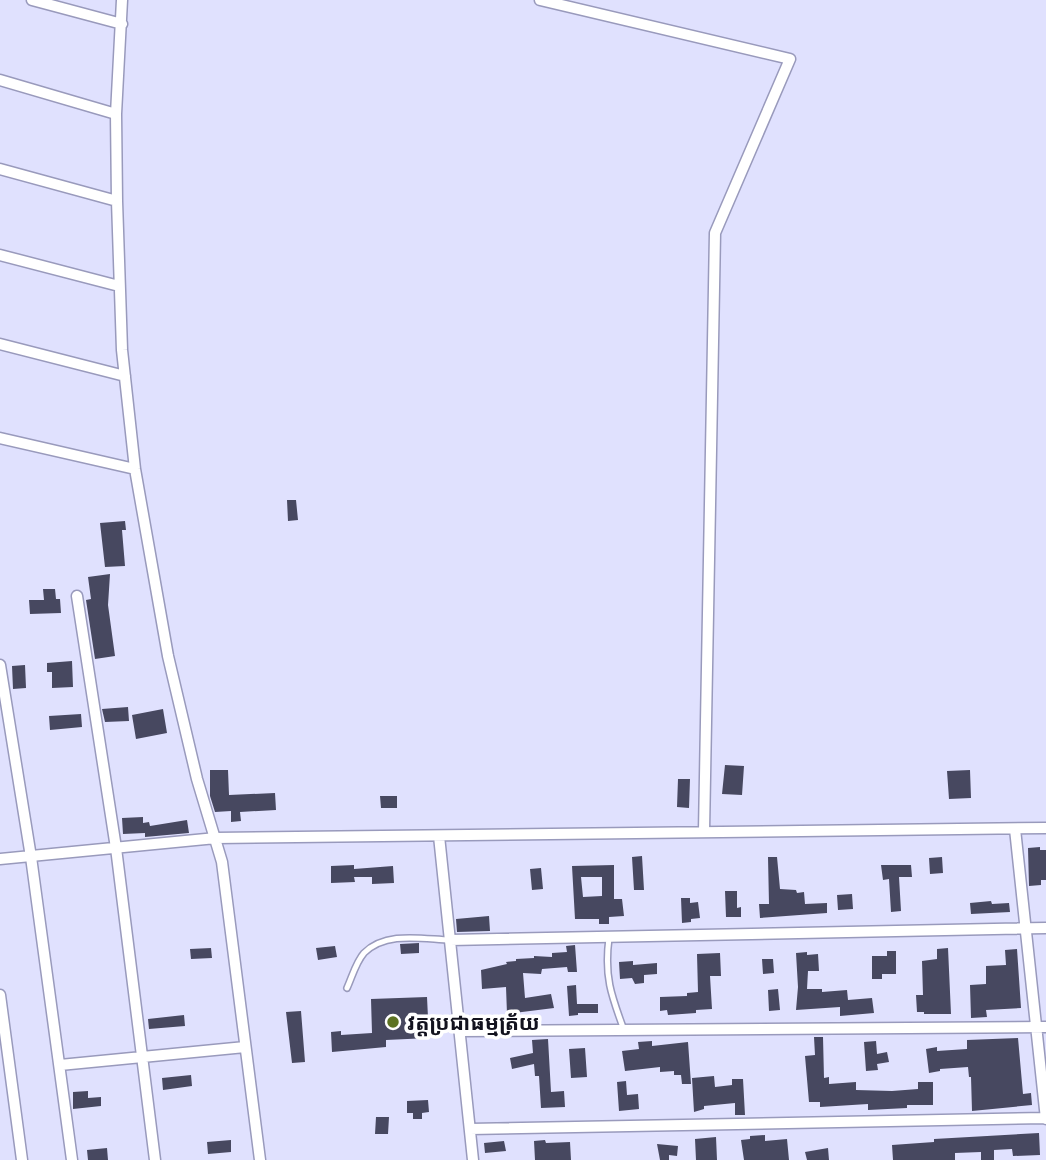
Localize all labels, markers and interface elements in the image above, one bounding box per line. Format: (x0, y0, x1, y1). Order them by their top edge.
place label: វត្តប្រជាធម្មត្រ័យ (407, 1008, 540, 1037)
marker: វត្តប្រជាធម្មត្រ័យ (385, 1014, 401, 1030)

